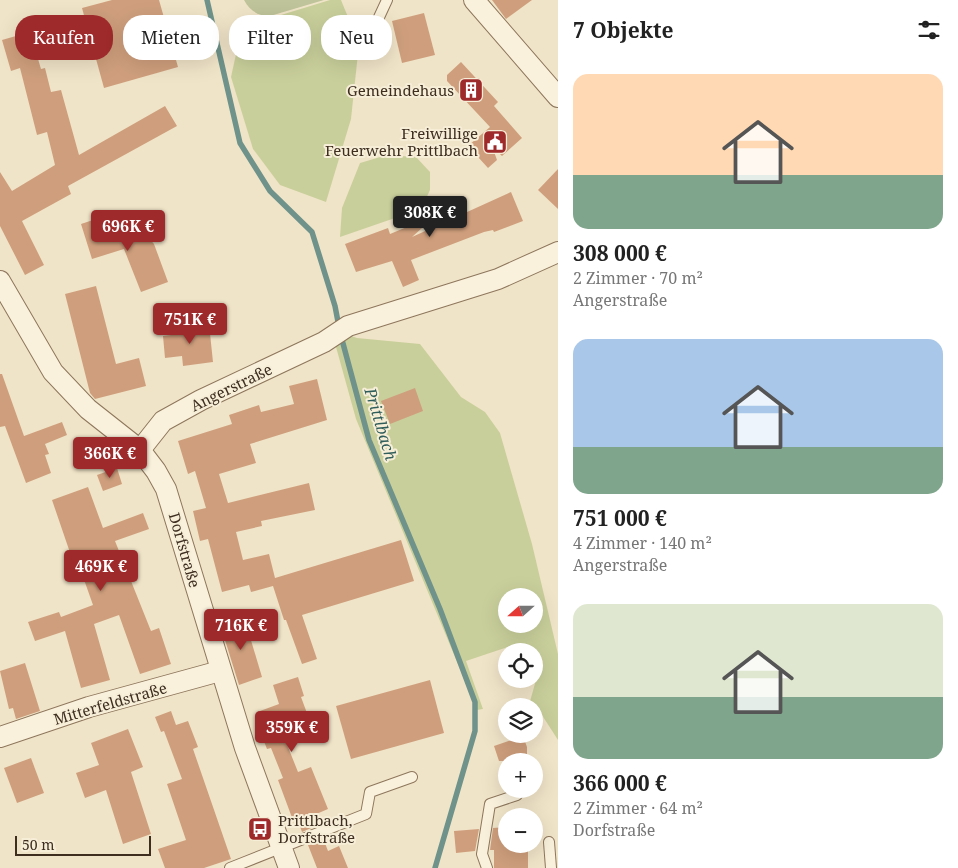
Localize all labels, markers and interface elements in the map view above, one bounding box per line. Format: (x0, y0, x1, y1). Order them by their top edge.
chip: Kaufen (15, 15, 113, 60)
chip: Mieten (123, 15, 219, 60)
chip: Filter (229, 15, 311, 60)
chip: Neu (321, 15, 392, 60)
text: 7 Objekte (573, 16, 674, 44)
icon: filters (915, 16, 943, 44)
building icon: Gemeindehaus (458, 77, 484, 103)
place label: Gemeindehaus (347, 80, 454, 100)
icon: home (713, 107, 803, 197)
place label: Freiwillige Feuerwehr Prittlbach (325, 123, 478, 160)
public building icon: Freiwillige Feuerwehr Prittlbach (482, 129, 508, 155)
pin: 308K € (389, 196, 471, 238)
text: 308K € (404, 201, 456, 223)
pin: 696K € (87, 210, 169, 252)
text: 696K € (102, 215, 154, 237)
text: 308 000 € (573, 239, 667, 267)
text: 2 Zimmer · 70 m² (573, 267, 703, 289)
text: Angerstraße (573, 289, 667, 311)
pin: 751K € (149, 302, 231, 345)
text: 751K € (164, 308, 216, 330)
street label: Angerstraße (187, 359, 275, 415)
icon: home (713, 372, 803, 462)
water label: Prittlbach (359, 384, 403, 463)
pin: 366K € (69, 436, 151, 479)
text: 366K € (84, 442, 136, 464)
text: 751 000 € (573, 504, 667, 532)
street label: Dorfstraße (165, 510, 205, 590)
text: 4 Zimmer · 140 m² (573, 532, 712, 554)
pin: 469K € (60, 550, 142, 592)
text: Angerstraße (573, 554, 667, 576)
text: 469K € (75, 555, 127, 577)
north arrow (498, 588, 542, 632)
map controls (498, 588, 543, 853)
pin: 716K € (200, 608, 282, 651)
text: 716K € (215, 614, 267, 636)
icon: home (713, 637, 803, 727)
button: locate (498, 643, 543, 688)
street label: Mitterfeldstraße (51, 677, 169, 729)
button: layers (498, 698, 543, 743)
pin: 359K € (251, 710, 333, 753)
text: 359K € (266, 716, 318, 738)
button: + (498, 753, 543, 798)
text: 366 000 € (573, 769, 667, 797)
text: 2 Zimmer · 64 m² (573, 797, 703, 819)
button: − (498, 808, 543, 853)
place label: Prittlbach, Dorfstraße (278, 810, 355, 847)
bus stop icon: Prittlbach, Dorfstraße (247, 816, 273, 842)
text: Dorfstraße (573, 819, 655, 841)
scale bar (15, 833, 151, 856)
text: 50 m (22, 835, 55, 854)

